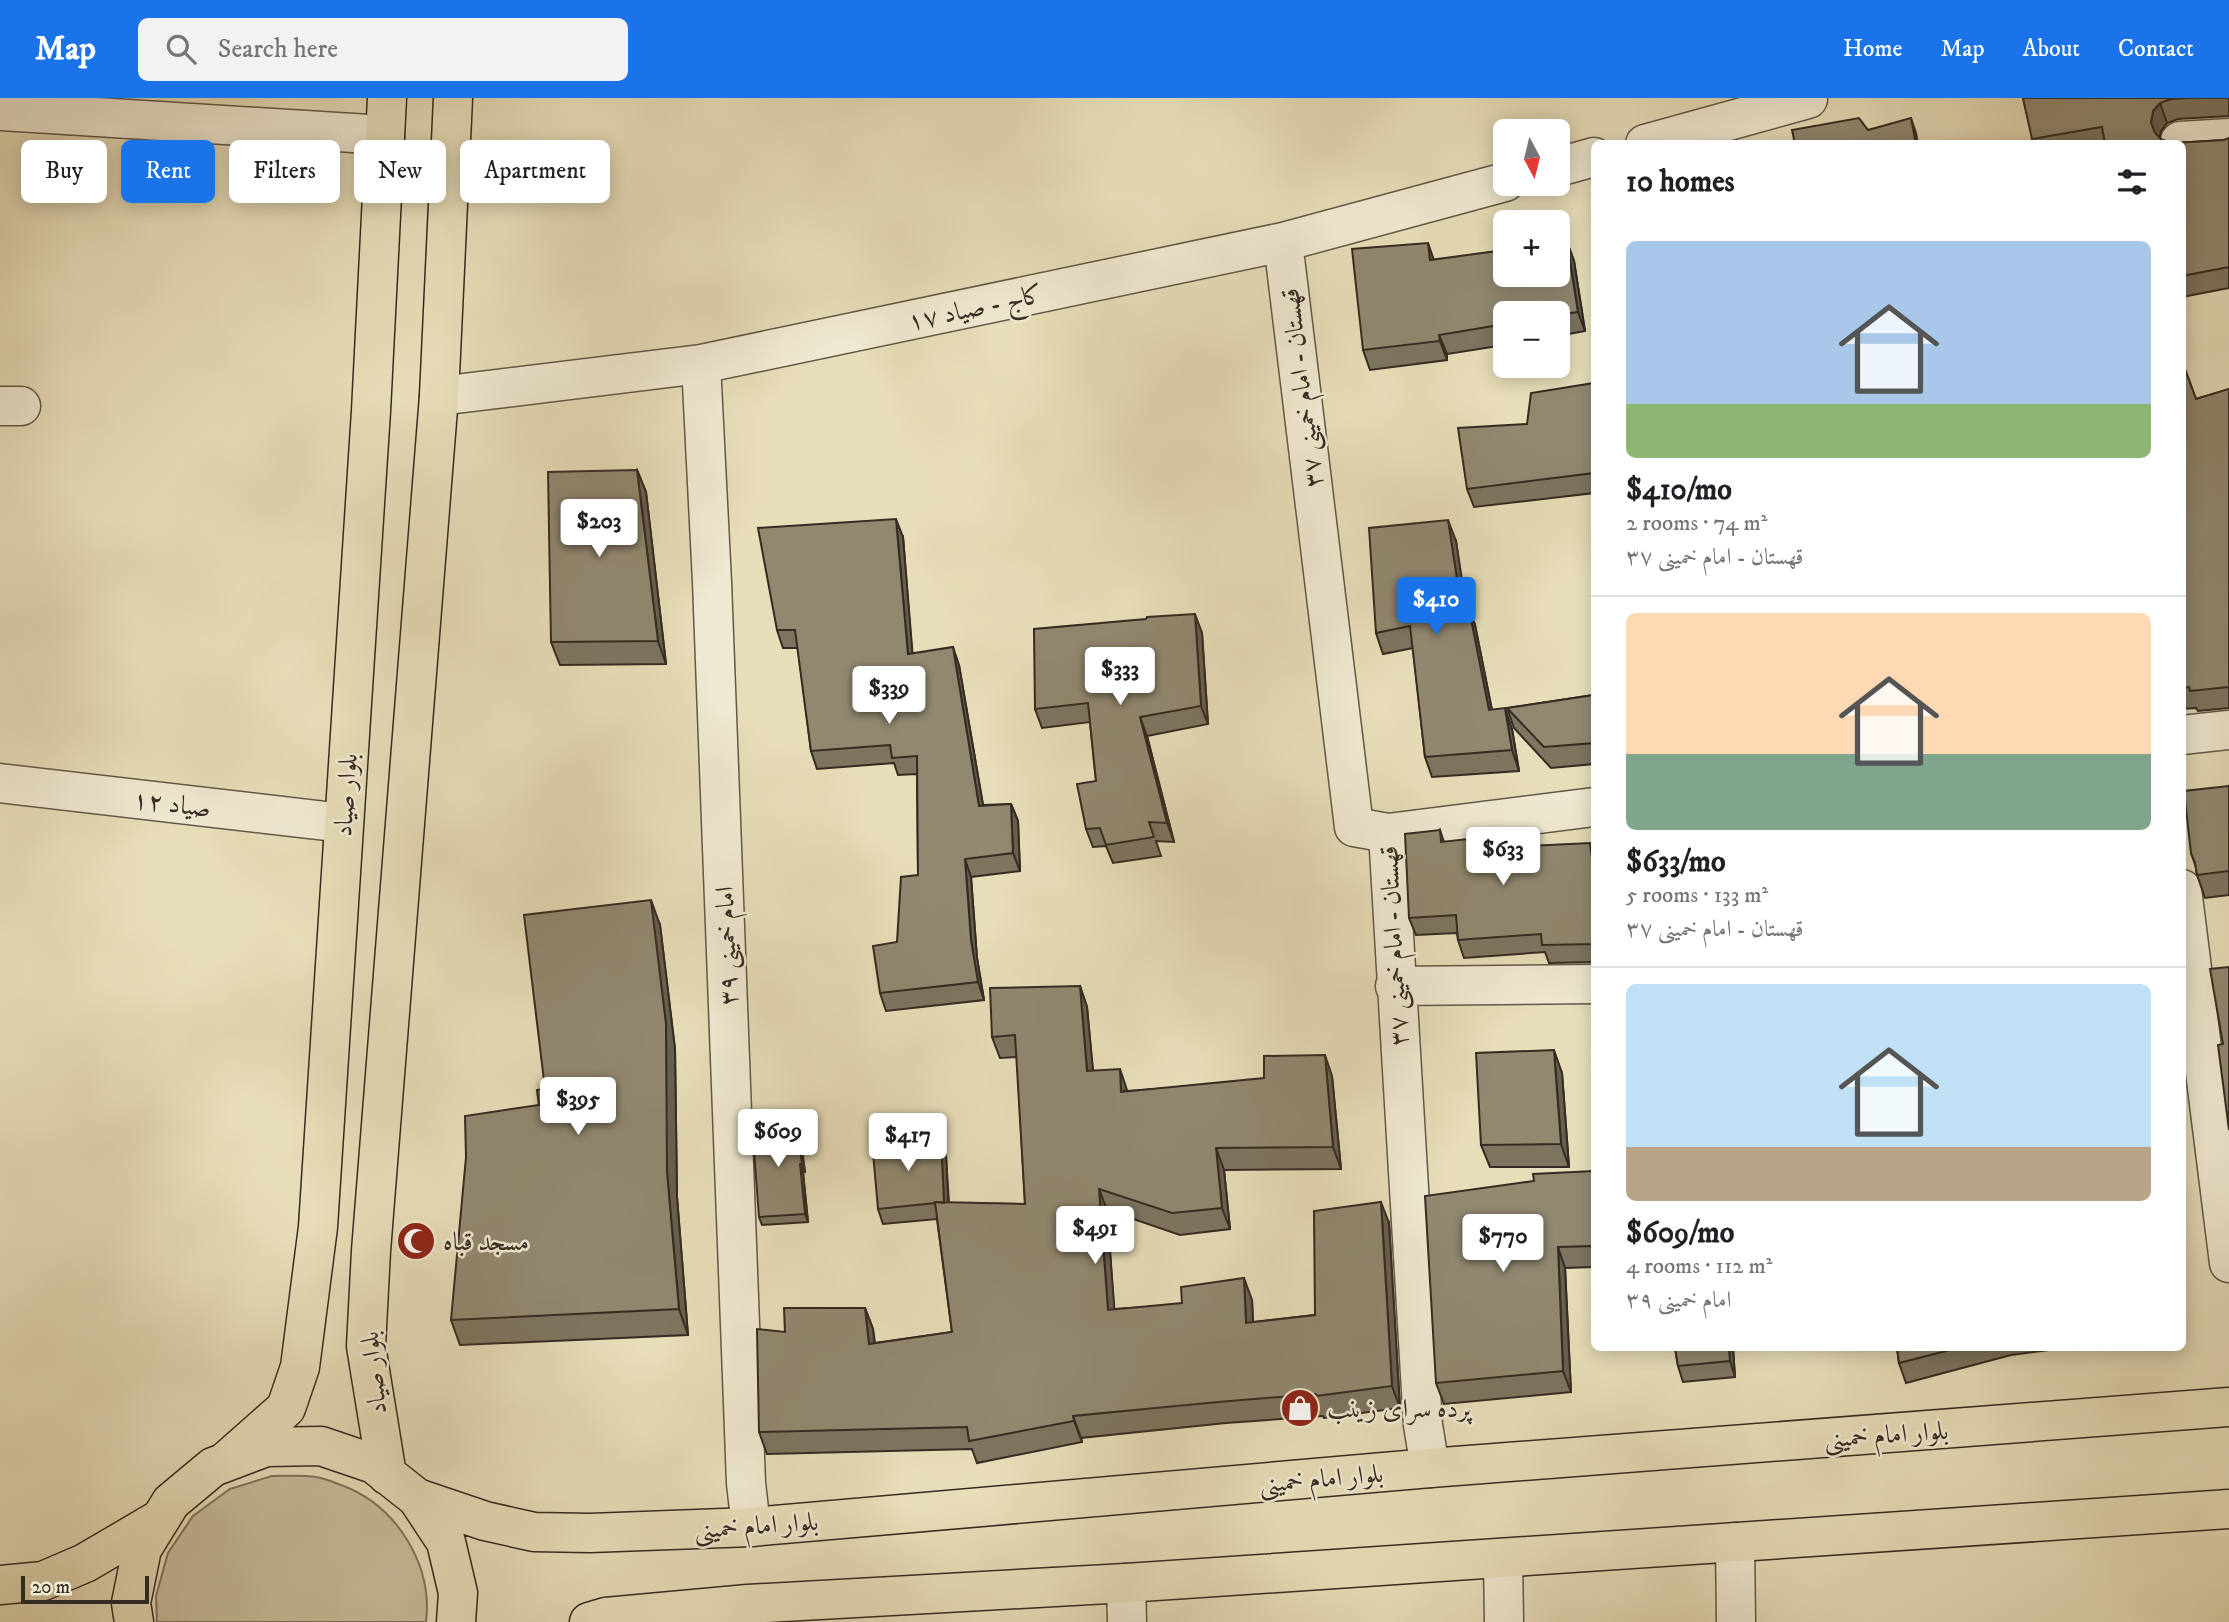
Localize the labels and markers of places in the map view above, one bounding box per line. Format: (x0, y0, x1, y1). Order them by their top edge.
pin: $203 (558, 500, 640, 559)
pin: $410 (1395, 578, 1477, 637)
pin: $333 (1079, 648, 1161, 707)
pin: $339 (848, 666, 930, 726)
pin: $633 (1462, 828, 1544, 887)
pin: $395 (537, 1077, 619, 1137)
pin: $609 (737, 1110, 819, 1169)
pin: $417 (867, 1114, 949, 1173)
pin: $491 (1054, 1206, 1136, 1266)
pin: $770 (1462, 1214, 1544, 1274)
mosque icon: مسجد قباه (395, 1220, 437, 1262)
place label: مسجد قباه (443, 1226, 529, 1259)
shop icon: پرده سرای زینب (1279, 1387, 1321, 1429)
place label: پرده سرای زینب (1327, 1393, 1473, 1426)

